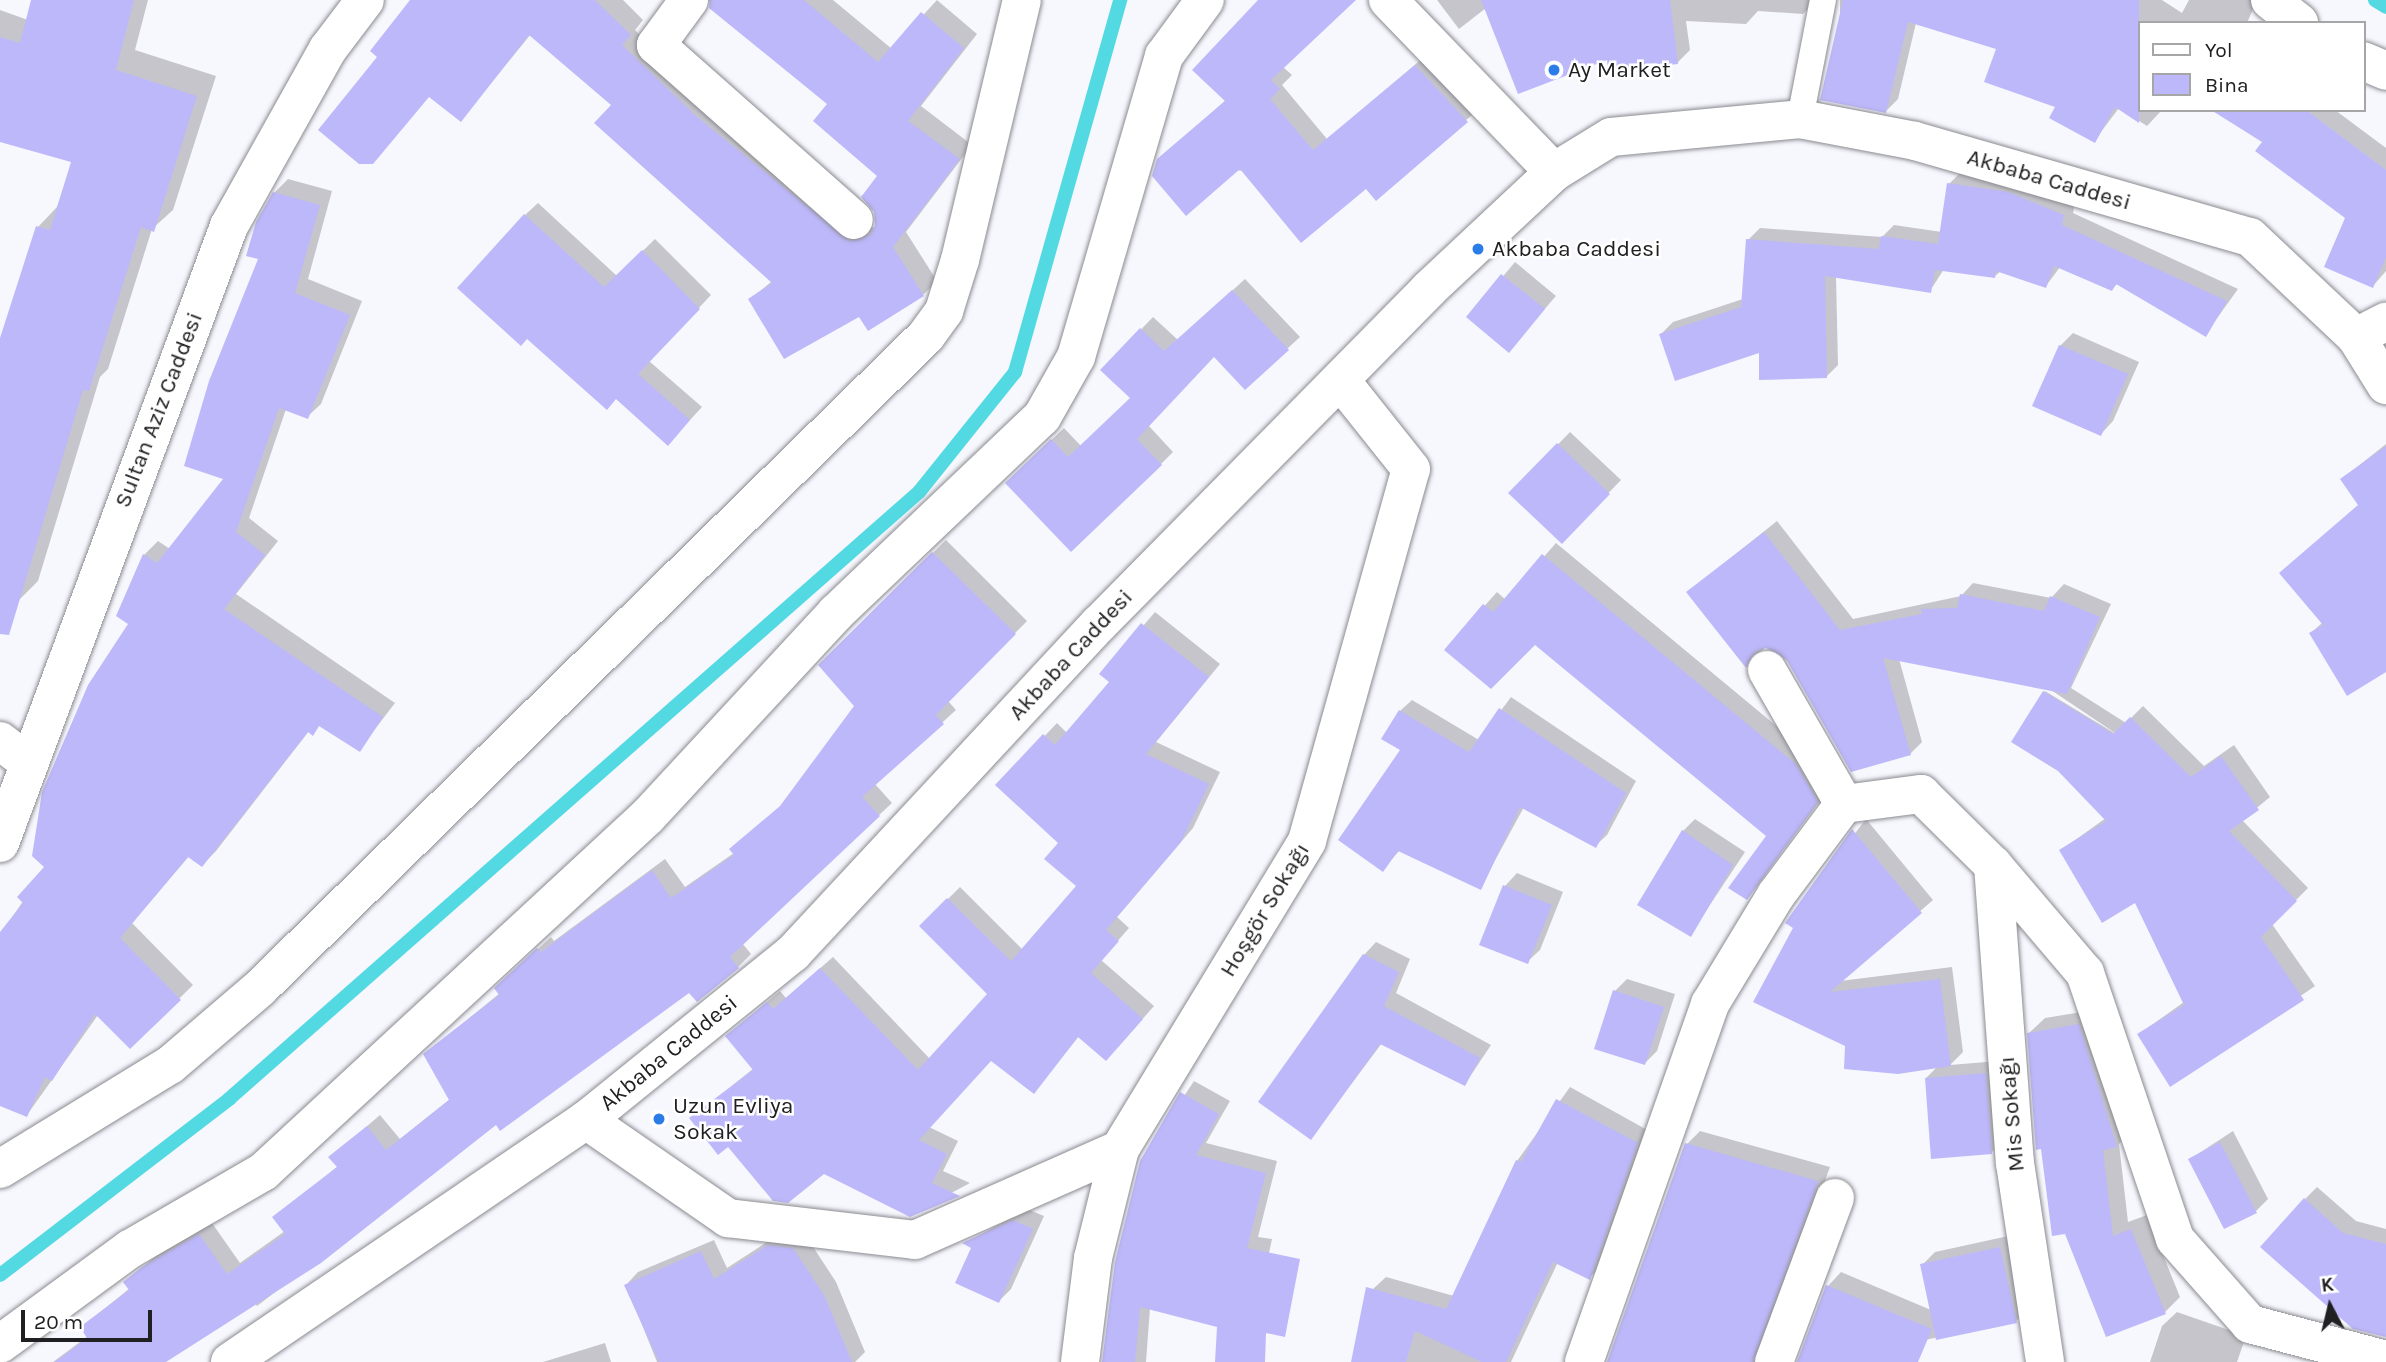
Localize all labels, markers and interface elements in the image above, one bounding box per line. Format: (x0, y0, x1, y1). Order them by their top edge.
legend (2138, 21, 2365, 112)
text: Yol (2205, 38, 2233, 62)
place label: Ay Market (1568, 56, 1671, 84)
marker: Ay Market (1546, 62, 1562, 78)
text: Bina (2205, 73, 2249, 97)
street label: Akbaba Caddesi (1964, 143, 2134, 217)
place label: Akbaba Caddesi (1492, 235, 1661, 263)
marker: Akbaba Caddesi (1470, 241, 1486, 257)
street label: Sultan Aziz Caddesi (109, 308, 209, 512)
street label: Akbaba Caddesi (1003, 584, 1139, 726)
street label: Hoşgör Sokağı (1214, 838, 1316, 982)
street label: Akbaba Caddesi (595, 989, 743, 1117)
street label: Mis Sokağı (1993, 1055, 2031, 1173)
place label: Uzun Evliya Sokak (673, 1092, 793, 1146)
marker: Uzun Evliya Sokak (651, 1111, 667, 1127)
north arrow (2295, 1271, 2365, 1341)
text: K (2320, 1273, 2335, 1297)
scale bar (24, 1296, 156, 1340)
text: 20 m (34, 1310, 83, 1334)

